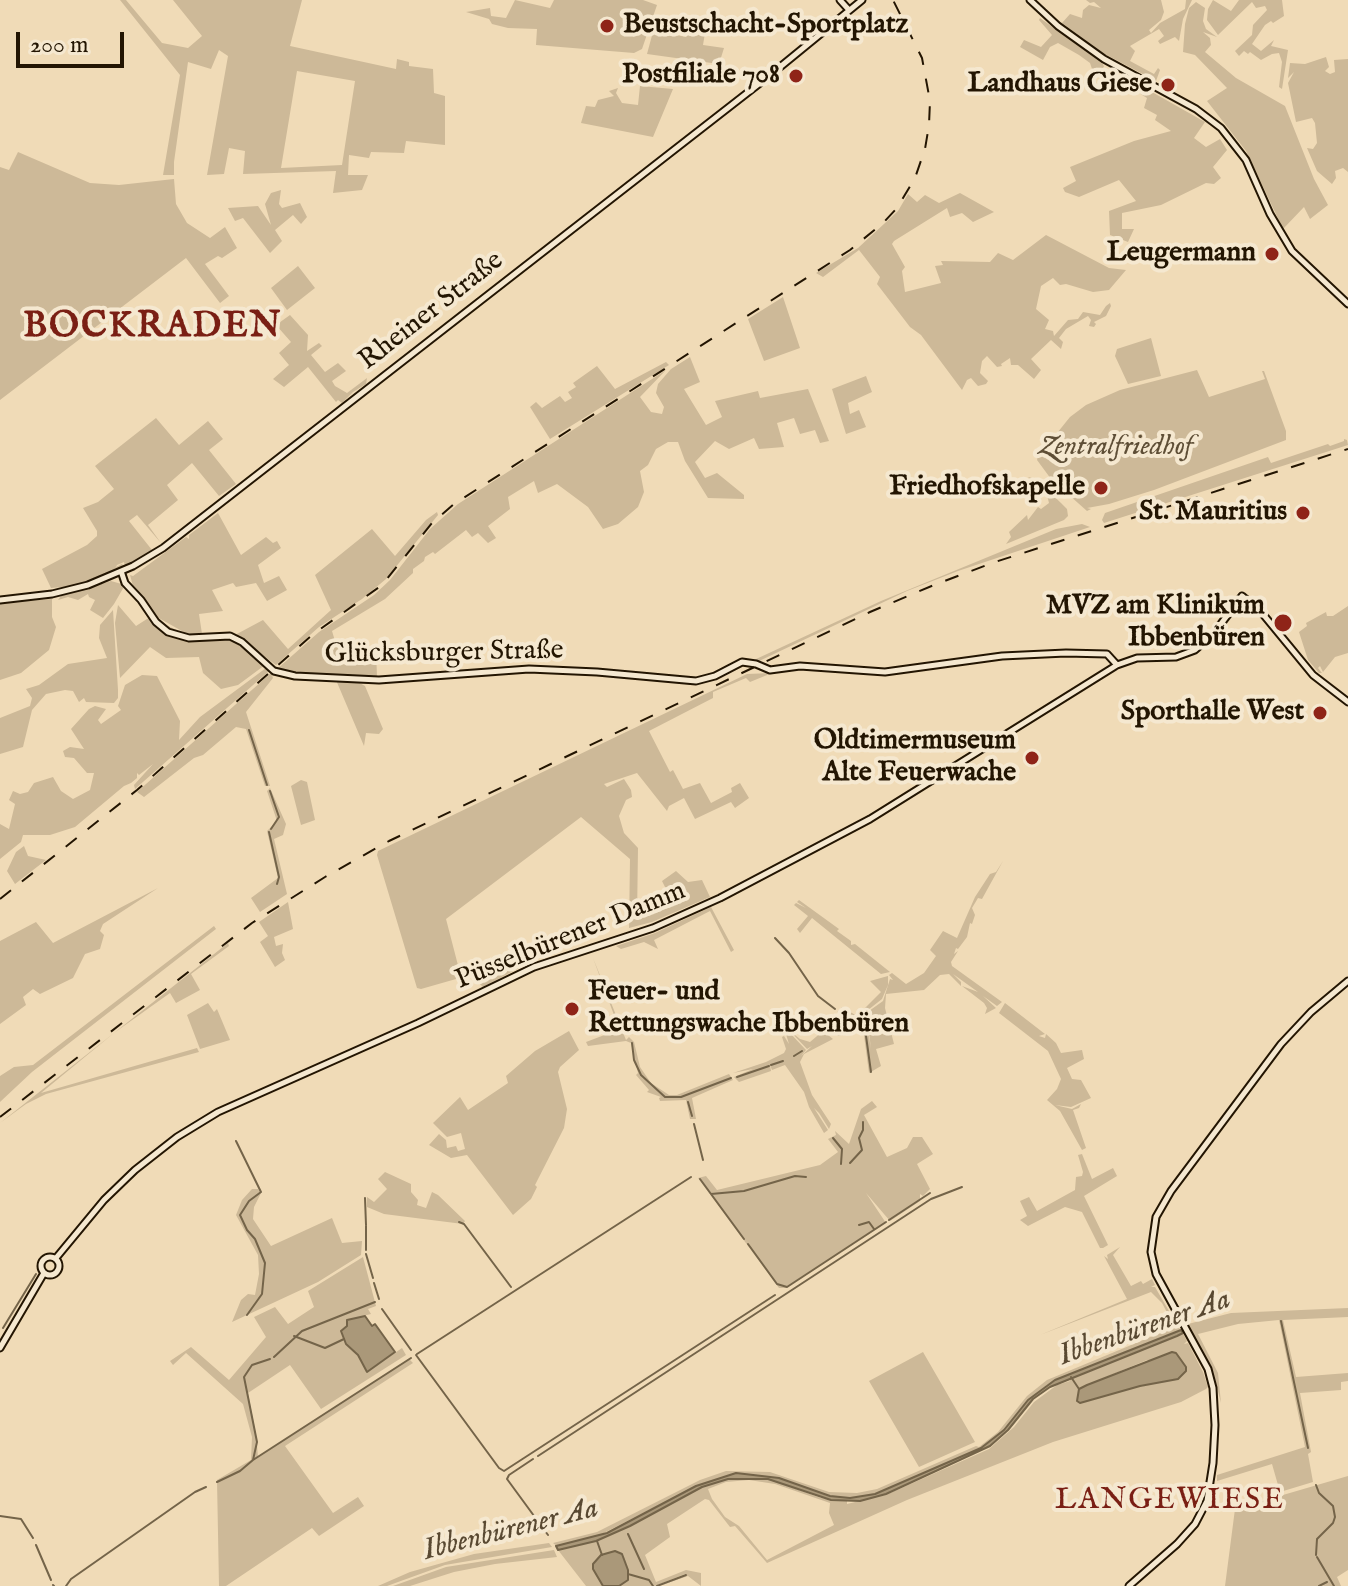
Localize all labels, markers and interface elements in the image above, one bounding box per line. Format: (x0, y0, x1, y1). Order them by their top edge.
place label: Beustschacht-Sportplatz (623, 9, 908, 43)
scale bar (20, 16, 128, 66)
marker: Beustschacht-Sportplatz (598, 17, 616, 35)
text: 200 m (30, 30, 89, 61)
place label: Postfiliale 708 (622, 59, 780, 93)
marker: Postfiliale 708 (787, 67, 805, 85)
place label: Landhaus Giese (967, 68, 1152, 102)
marker: Landhaus Giese (1159, 76, 1177, 94)
place label: Leugermann (1107, 237, 1256, 271)
street label: Rheiner Straße (353, 245, 511, 379)
marker: Leugermann (1263, 245, 1281, 263)
district label: BOCKRADEN (23, 307, 283, 351)
park label: Zentralfriedhof (1039, 431, 1193, 465)
place label: Friedhofskapelle (889, 471, 1085, 505)
marker: Friedhofskapelle (1092, 479, 1110, 497)
place label: St. Mauritius (1139, 496, 1287, 530)
marker: St. Mauritius (1294, 504, 1312, 522)
place label: MVZ am Klinikum Ibbenbüren (1046, 590, 1265, 656)
marker: MVZ am Klinikum Ibbenbüren (1272, 612, 1294, 634)
street label: Glücksburger Straße (324, 635, 564, 673)
place label: Sporthalle West (1121, 696, 1304, 730)
marker: Sporthalle West (1311, 704, 1329, 722)
place label: Oldtimermuseum Alte Feuerwache (814, 725, 1016, 791)
marker: Oldtimermuseum Alte Feuerwache (1023, 749, 1041, 767)
street label: Püsselbürener Damm (451, 875, 691, 999)
place label: Feuer- und Rettungswache Ibbenbüren (588, 976, 909, 1042)
marker: Feuer- und Rettungswache Ibbenbüren (563, 1000, 581, 1018)
water label: Ibbenbürener Aa (1054, 1283, 1236, 1375)
district label: LANGEWIESE (1055, 1484, 1285, 1520)
water label: Ibbenbürener Aa (420, 1492, 602, 1570)

